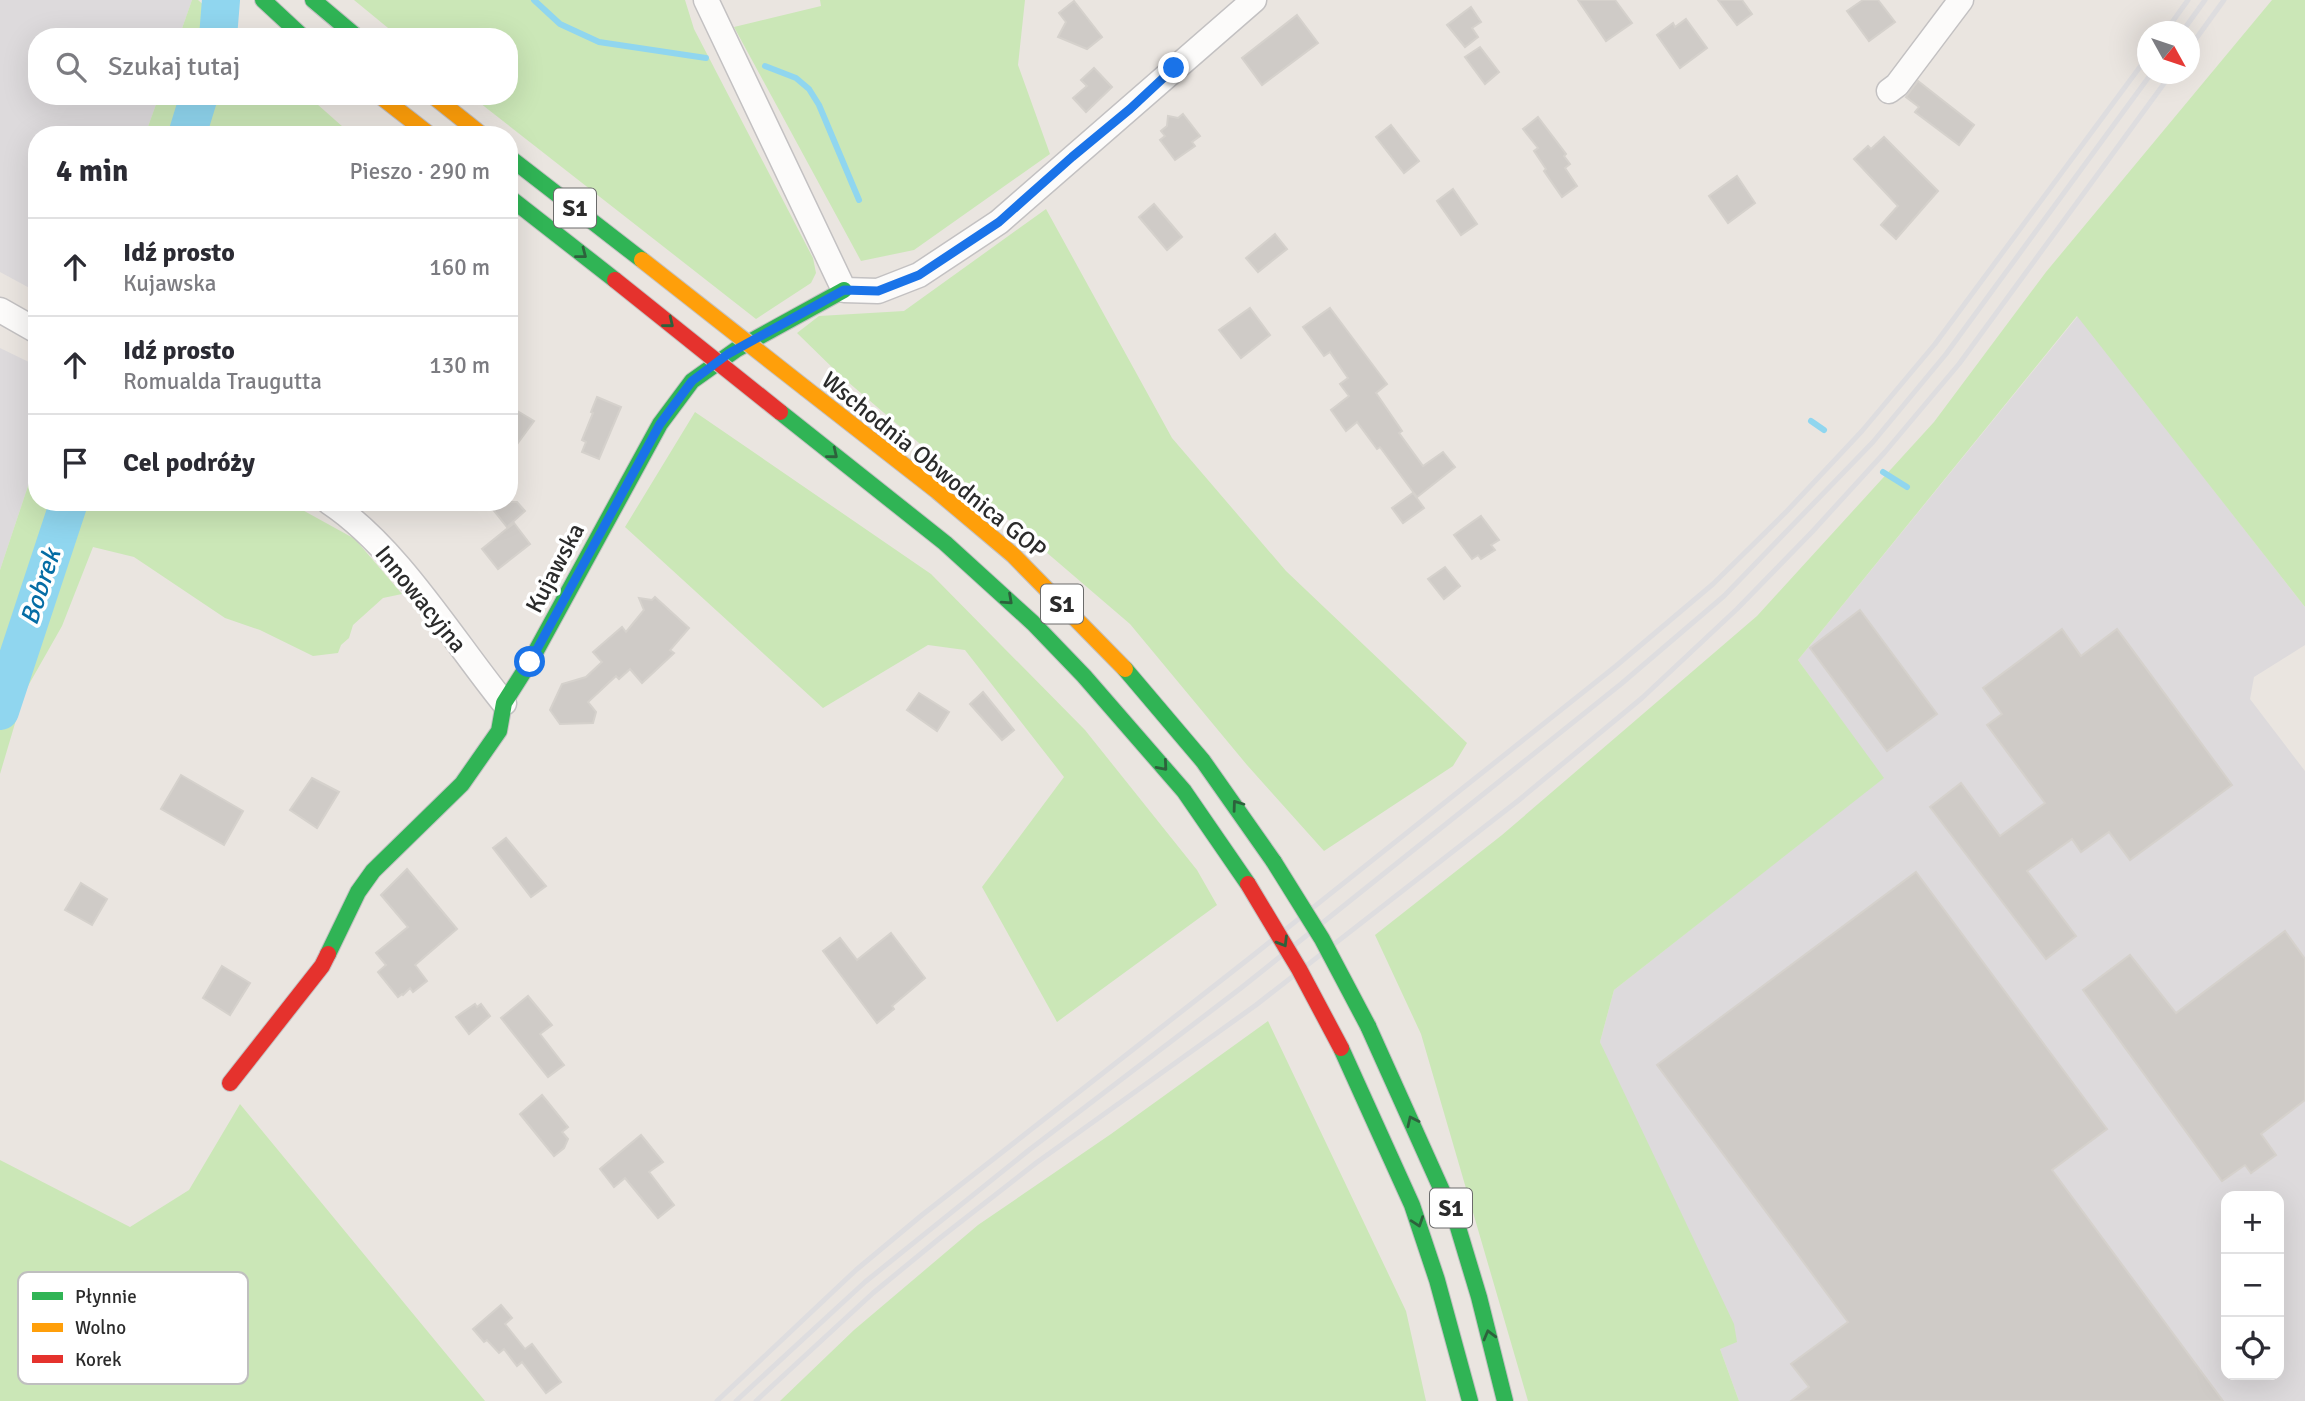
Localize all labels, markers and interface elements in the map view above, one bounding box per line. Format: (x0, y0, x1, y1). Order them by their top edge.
north arrow (2137, 21, 2200, 84)
search box (28, 28, 518, 105)
icon: search (52, 48, 90, 86)
text: Szukaj tutaj (108, 51, 240, 83)
route end (1158, 52, 1189, 83)
text: 4 min (56, 153, 128, 190)
text: Pieszo · 290 m (349, 157, 490, 186)
road number: S1 (554, 188, 596, 228)
text: Idź prosto (123, 237, 235, 269)
one-way arrow (574, 245, 586, 258)
icon: ahead (56, 248, 94, 286)
text: 160 m (429, 253, 490, 282)
text: Kujawska (123, 269, 216, 298)
one-way arrow (660, 315, 673, 327)
text: Idź prosto (123, 335, 235, 367)
icon: ahead (56, 346, 94, 384)
text: 130 m (429, 351, 490, 380)
street label: Wschodnia Obwodnica GOP (816, 365, 1052, 565)
text: Romualda Traugutta (123, 367, 322, 396)
icon: arrive (56, 444, 94, 482)
one-way arrow (826, 446, 838, 459)
text: Cel podróży (123, 447, 255, 479)
street label: Kujawska (519, 518, 591, 618)
street label: Innowacyjna (369, 539, 473, 659)
water label: Bobrek (14, 543, 69, 629)
road number: S1 (1041, 584, 1083, 624)
one-way arrow (1000, 592, 1013, 604)
route start (514, 646, 545, 677)
one-way arrow (1155, 758, 1167, 771)
one-way arrow (1233, 800, 1245, 813)
one-way arrow (1275, 935, 1288, 948)
one-way arrow (1407, 1116, 1421, 1128)
road number: S1 (1430, 1189, 1472, 1228)
map controls (2221, 1191, 2284, 1380)
button: + (2221, 1191, 2284, 1254)
one-way arrow (1410, 1216, 1424, 1228)
button: − (2221, 1254, 2284, 1317)
legend (18, 1272, 248, 1384)
text: Płynnie (75, 1285, 137, 1309)
text: Wolno (75, 1316, 126, 1340)
button: locate (2221, 1317, 2284, 1380)
one-way arrow (1483, 1329, 1497, 1341)
text: Korek (75, 1348, 122, 1372)

